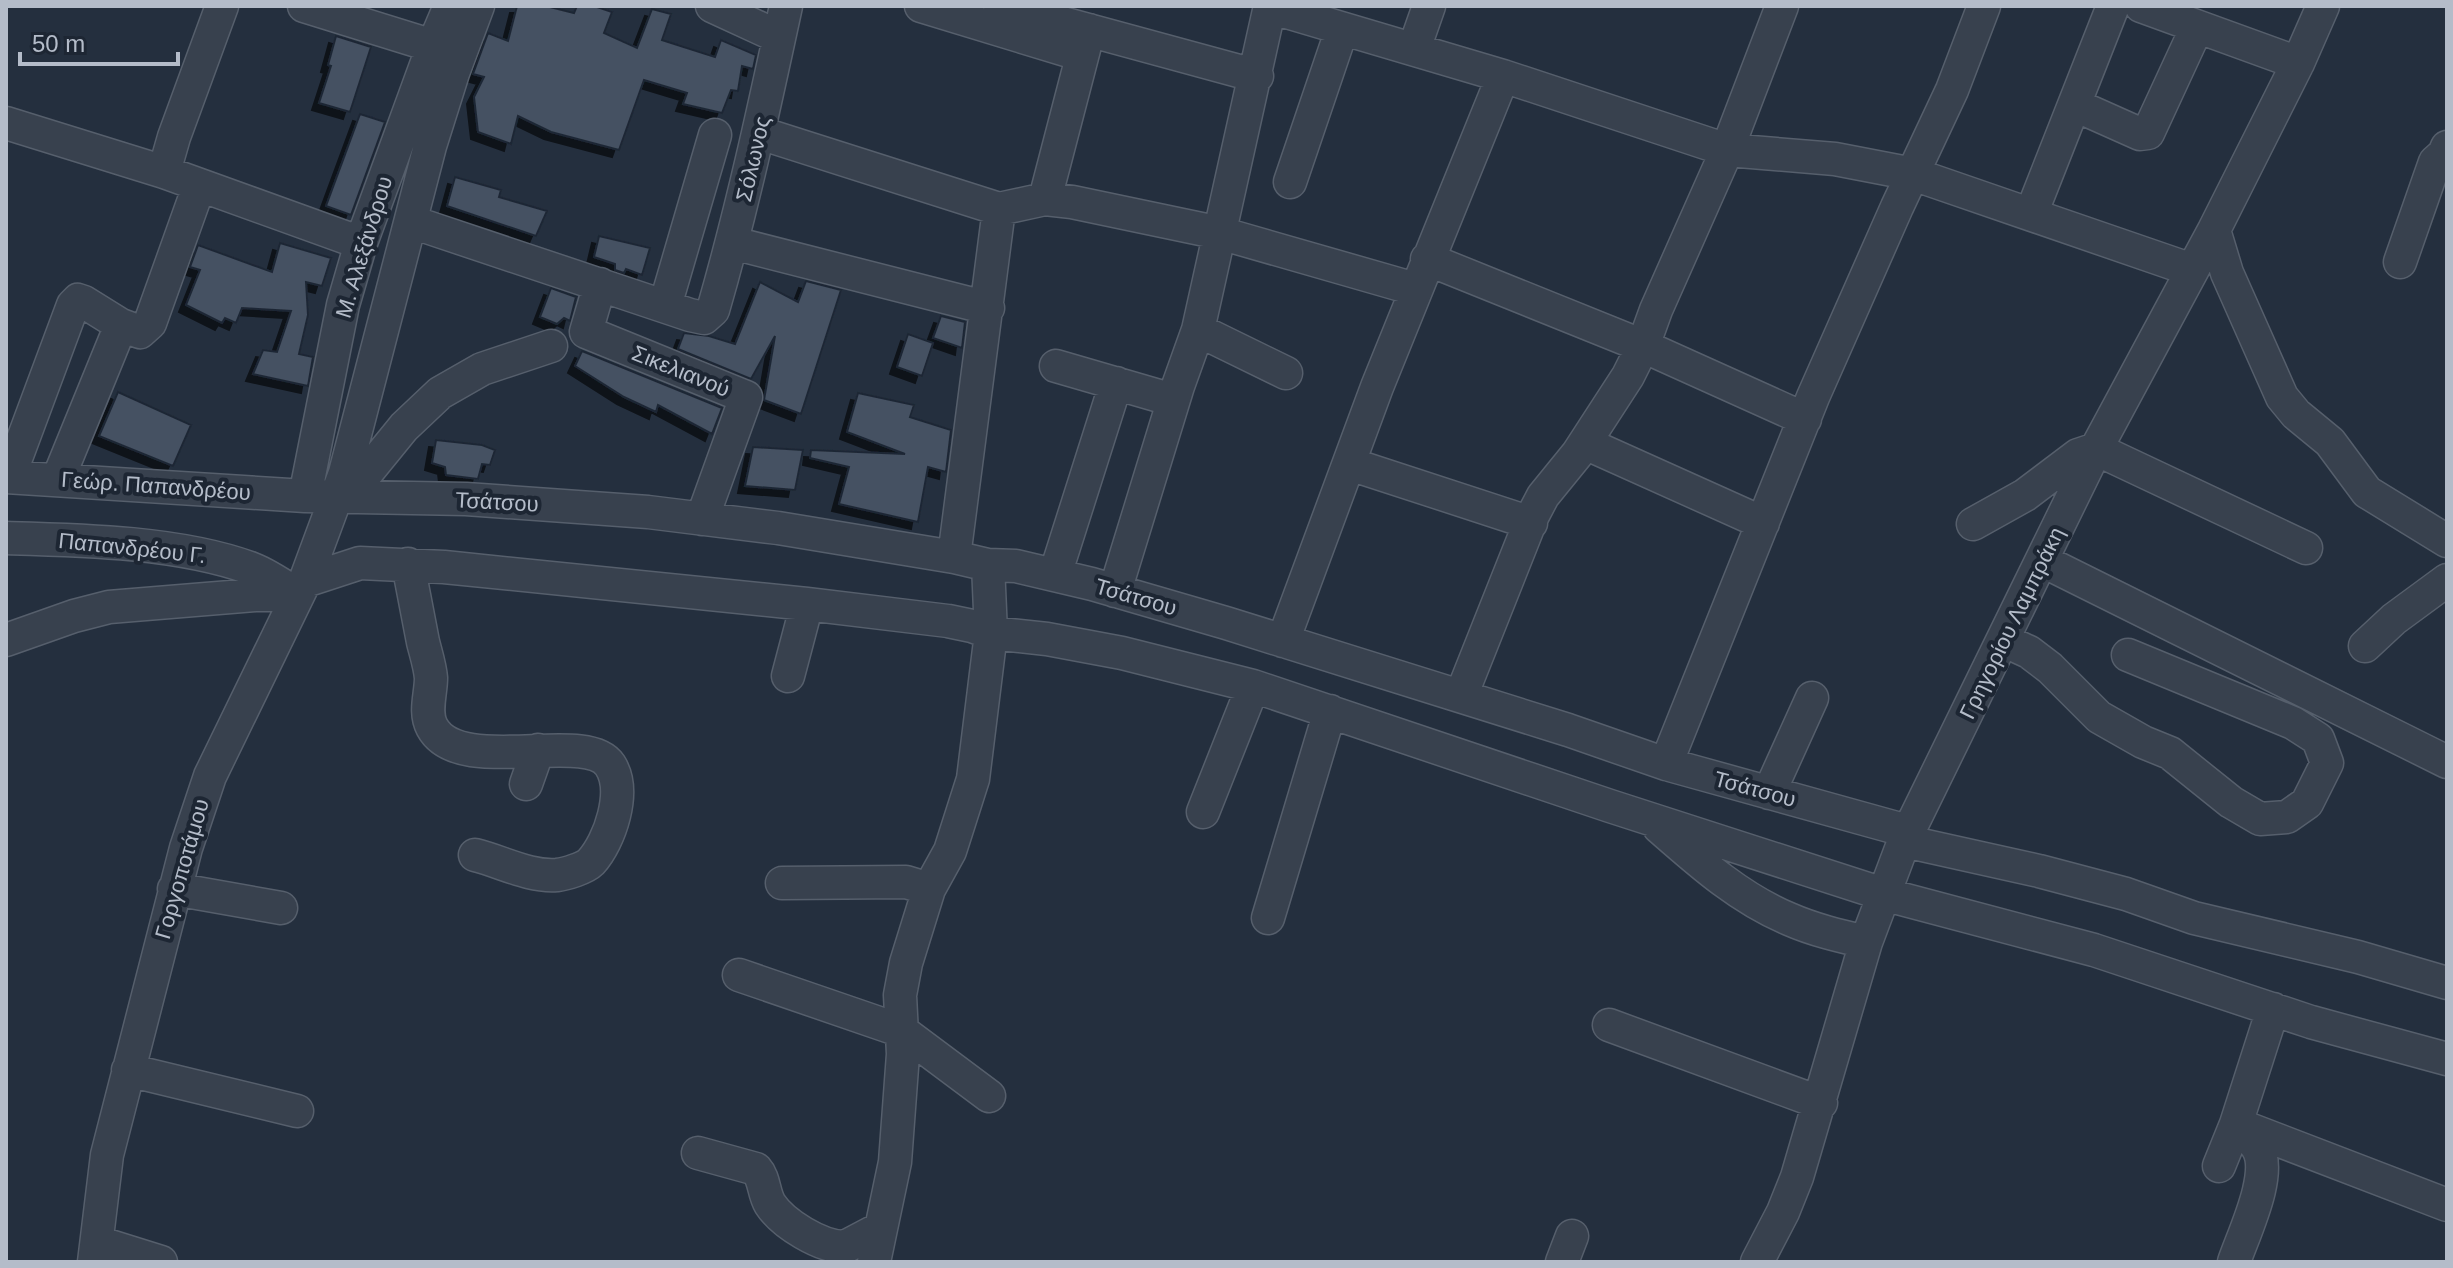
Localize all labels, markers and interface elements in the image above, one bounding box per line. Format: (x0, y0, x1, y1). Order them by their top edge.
scale bar (20, 16, 178, 66)
text: 50 m (32, 30, 85, 57)
street label: Σόλωνος (731, 114, 775, 204)
street label: Μ. Αλεξάνδρου (331, 173, 397, 321)
street label: Σικελιανού (628, 340, 734, 402)
street label: Γεώρ. Παπανδρέου (60, 467, 252, 505)
street label: Τσάτσου (455, 487, 539, 517)
street label: Γρηγορίου Λαμπράκη (1955, 523, 2069, 723)
street label: Παπανδρέου Γ. (57, 528, 207, 568)
street label: Τσάτσου (1092, 573, 1180, 621)
street label: Τσάτσου (1711, 766, 1799, 812)
street label: Γοργοποτάμου (150, 796, 214, 942)

